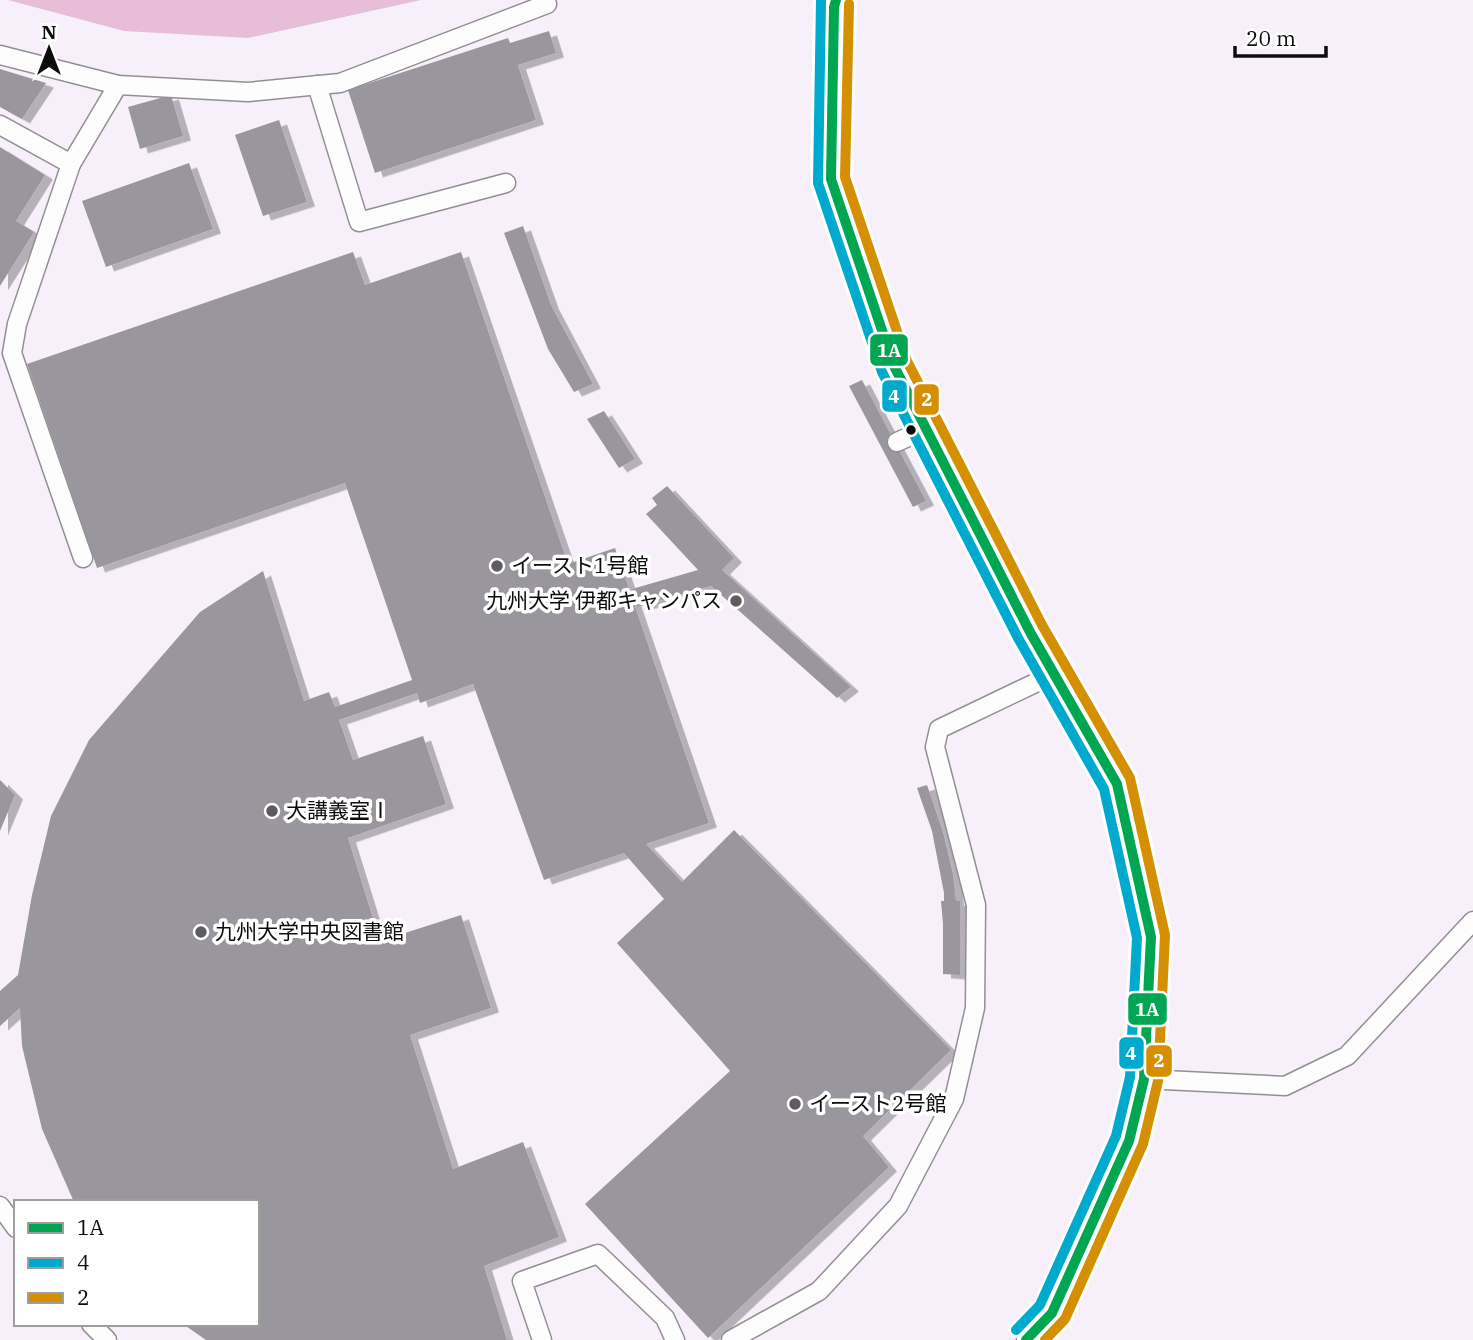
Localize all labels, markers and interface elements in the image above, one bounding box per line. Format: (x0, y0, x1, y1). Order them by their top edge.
north arrow (14, 14, 84, 84)
scale bar (1235, 14, 1326, 58)
text: N (41, 20, 57, 44)
text: 20 m (1246, 24, 1296, 52)
line badge: 1A (869, 333, 909, 367)
text: 1A (877, 338, 902, 362)
line badge: 4 (881, 379, 908, 413)
line badge: 2 (913, 383, 940, 416)
text: 4 (888, 384, 900, 408)
text: 2 (921, 387, 933, 411)
unlabelled marker (904, 423, 918, 437)
place label: イースト1号館 (511, 551, 649, 579)
marker: イースト1号館 (489, 558, 505, 574)
place label: 九州大学 伊都キャンパス (486, 586, 722, 614)
marker: 九州大学 伊都キャンパス (728, 593, 744, 609)
place label: 大講義室Ⅰ (286, 796, 391, 824)
marker: 大講義室Ⅰ (264, 803, 280, 819)
place label: 九州大学中央図書館 (215, 917, 404, 945)
marker: 九州大学中央図書館 (193, 924, 209, 940)
line badge: 1A (1127, 992, 1168, 1026)
text: 1A (1135, 997, 1160, 1021)
line badge: 4 (1118, 1036, 1145, 1070)
text: 4 (1125, 1041, 1137, 1065)
line badge: 2 (1145, 1044, 1173, 1078)
text: 2 (1153, 1048, 1165, 1072)
place label: イースト2号館 (809, 1089, 947, 1117)
marker: イースト2号館 (787, 1096, 803, 1112)
legend (14, 1200, 259, 1326)
text: 1A (77, 1213, 105, 1241)
text: 4 (77, 1248, 90, 1276)
text: 2 (77, 1283, 90, 1311)

